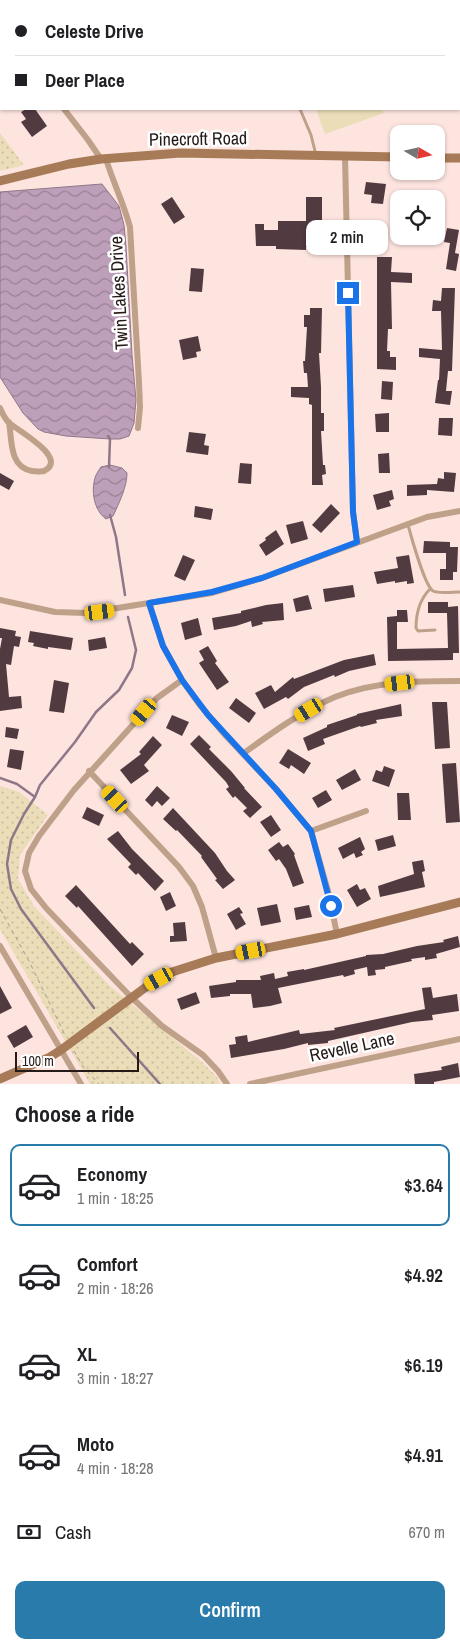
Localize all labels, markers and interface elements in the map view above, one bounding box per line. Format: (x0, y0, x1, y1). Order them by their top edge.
text: Celeste Drive (45, 18, 144, 44)
text: Deer Place (45, 67, 125, 93)
street label: Pinecroft Road (149, 125, 247, 152)
north arrow (390, 125, 445, 180)
map controls (390, 125, 445, 245)
button: locate (390, 190, 445, 245)
callout: 2 min (307, 220, 389, 256)
text: 2 min (330, 226, 364, 248)
street label: Twin Lakes Drive (103, 235, 134, 351)
route end (337, 282, 359, 304)
car (84, 603, 115, 621)
car (384, 674, 415, 692)
car (128, 696, 159, 728)
car (292, 696, 325, 724)
car (99, 783, 130, 815)
route start (320, 895, 342, 917)
car (234, 941, 267, 961)
car (142, 965, 175, 993)
street label: Revelle Lane (307, 1025, 397, 1068)
scale bar (15, 1049, 139, 1072)
text: 100 m (22, 1052, 54, 1070)
text: Choose a ride (15, 1099, 134, 1129)
text: Economy (77, 1161, 147, 1187)
icon: car (17, 1163, 62, 1208)
text: $3.64 (404, 1172, 443, 1198)
text: 1 min · 18:25 (77, 1187, 154, 1209)
text: Comfort (77, 1251, 138, 1277)
icon: car (17, 1253, 62, 1298)
text: $4.92 (404, 1262, 443, 1288)
text: 2 min · 18:26 (77, 1277, 154, 1299)
text: XL (77, 1341, 97, 1367)
icon: car (17, 1343, 62, 1388)
text: $6.19 (404, 1352, 443, 1378)
text: 3 min · 18:27 (77, 1367, 154, 1389)
text: Moto (77, 1431, 114, 1457)
icon: car (17, 1433, 62, 1478)
text: $4.91 (404, 1442, 443, 1468)
text: 4 min · 18:28 (77, 1457, 154, 1479)
icon: cash (15, 1518, 43, 1546)
text: Cash (55, 1519, 91, 1545)
text: 670 m (409, 1521, 445, 1543)
button: Confirm (15, 1581, 445, 1639)

